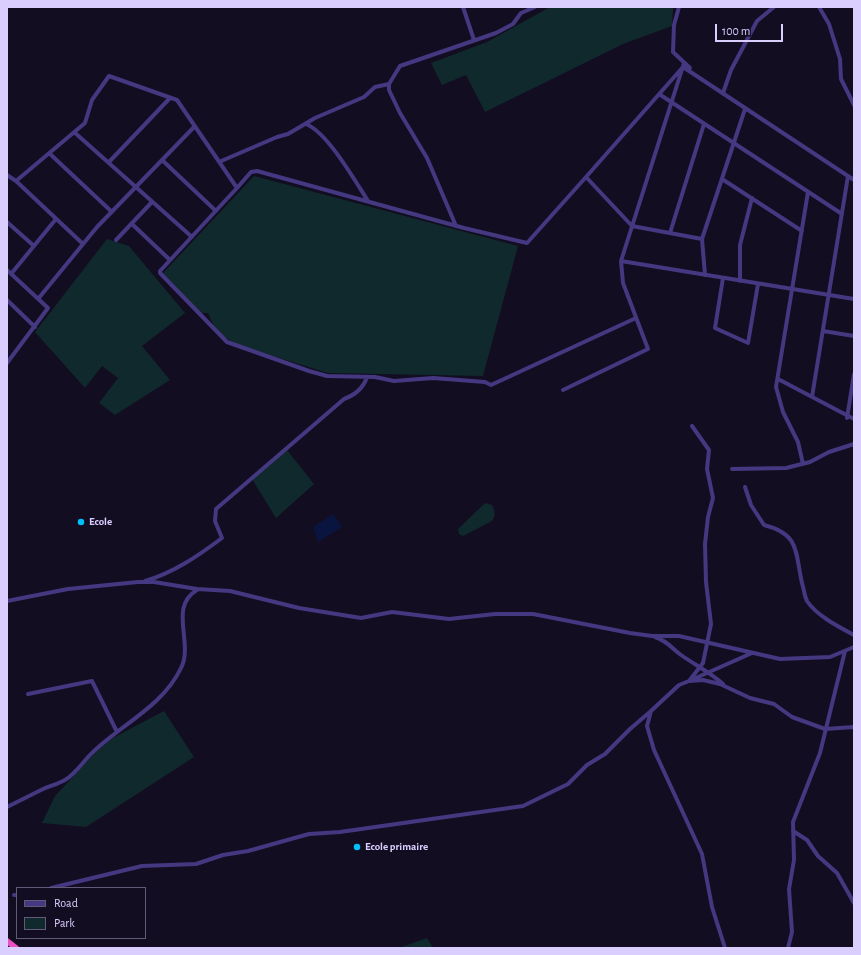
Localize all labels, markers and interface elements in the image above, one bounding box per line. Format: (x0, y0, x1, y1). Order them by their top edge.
scale bar (717, 16, 785, 42)
text: 100 m (722, 25, 750, 37)
place label: Ecole (89, 515, 112, 529)
marker: Ecole (76, 517, 86, 527)
place label: Ecole primaire (365, 840, 428, 854)
marker: Ecole primaire (352, 842, 362, 852)
legend (16, 887, 146, 939)
text: Road (54, 897, 78, 909)
text: Park (54, 917, 75, 929)

